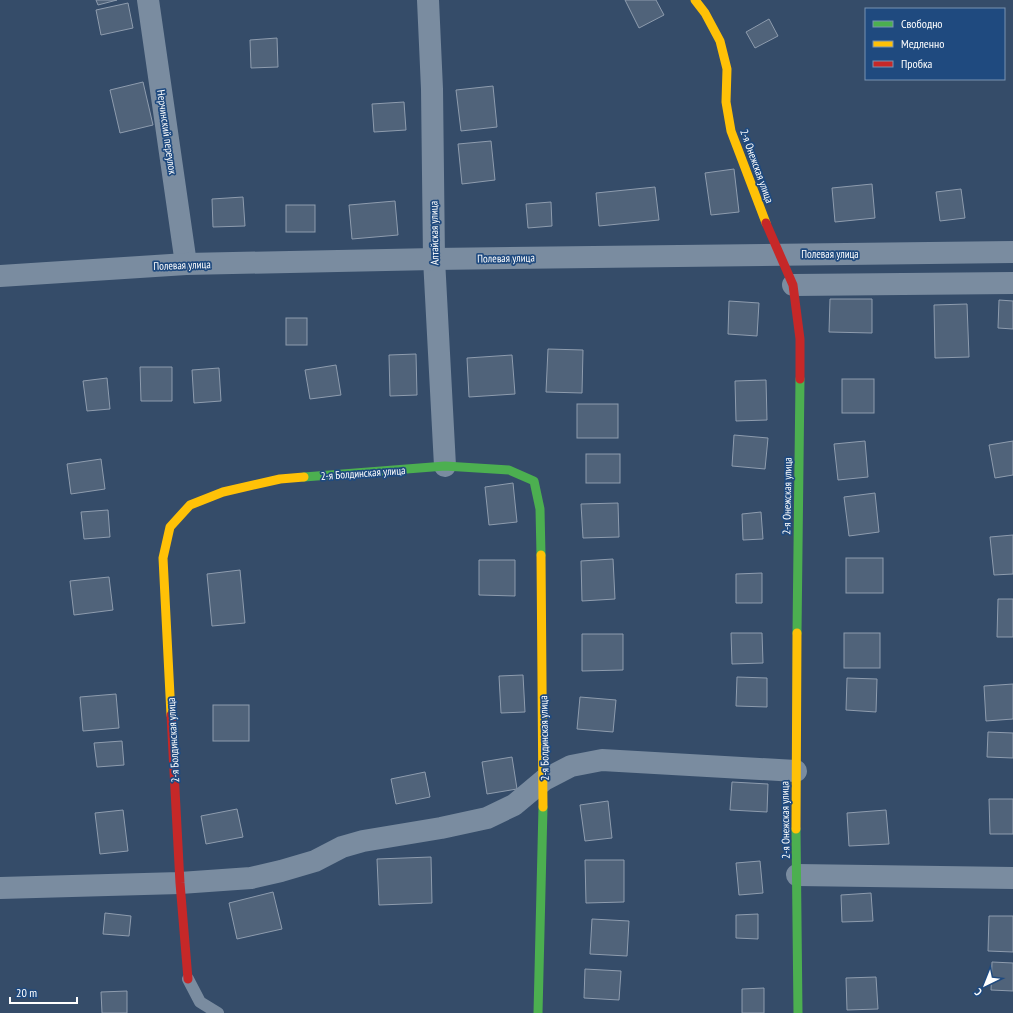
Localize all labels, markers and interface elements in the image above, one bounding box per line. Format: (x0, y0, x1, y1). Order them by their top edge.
legend (865, 8, 1005, 80)
text: Свободно (901, 16, 943, 31)
text: Медленно (901, 36, 944, 51)
text: Пробка (901, 56, 933, 71)
street label: Нерчинский переулок (154, 89, 180, 176)
street label: 2-я Онежская улица (737, 127, 777, 205)
street label: Алтайская улица (426, 201, 442, 265)
street label: Полевая улица (801, 247, 859, 261)
street label: Полевая улица (477, 250, 535, 266)
street label: Полевая улица (153, 257, 211, 273)
street label: 2-я Онежская улица (779, 457, 795, 535)
street label: 2-я Болдинская улица (320, 463, 406, 483)
street label: 2-я Болдинская улица (536, 695, 552, 781)
street label: 2-я Болдинская улица (164, 697, 182, 783)
street label: 2-я Онежская улица (777, 781, 793, 859)
north arrow (965, 965, 1005, 1005)
scale bar (10, 979, 77, 1005)
text: 20 m (16, 985, 37, 1000)
text: С (972, 985, 985, 999)

